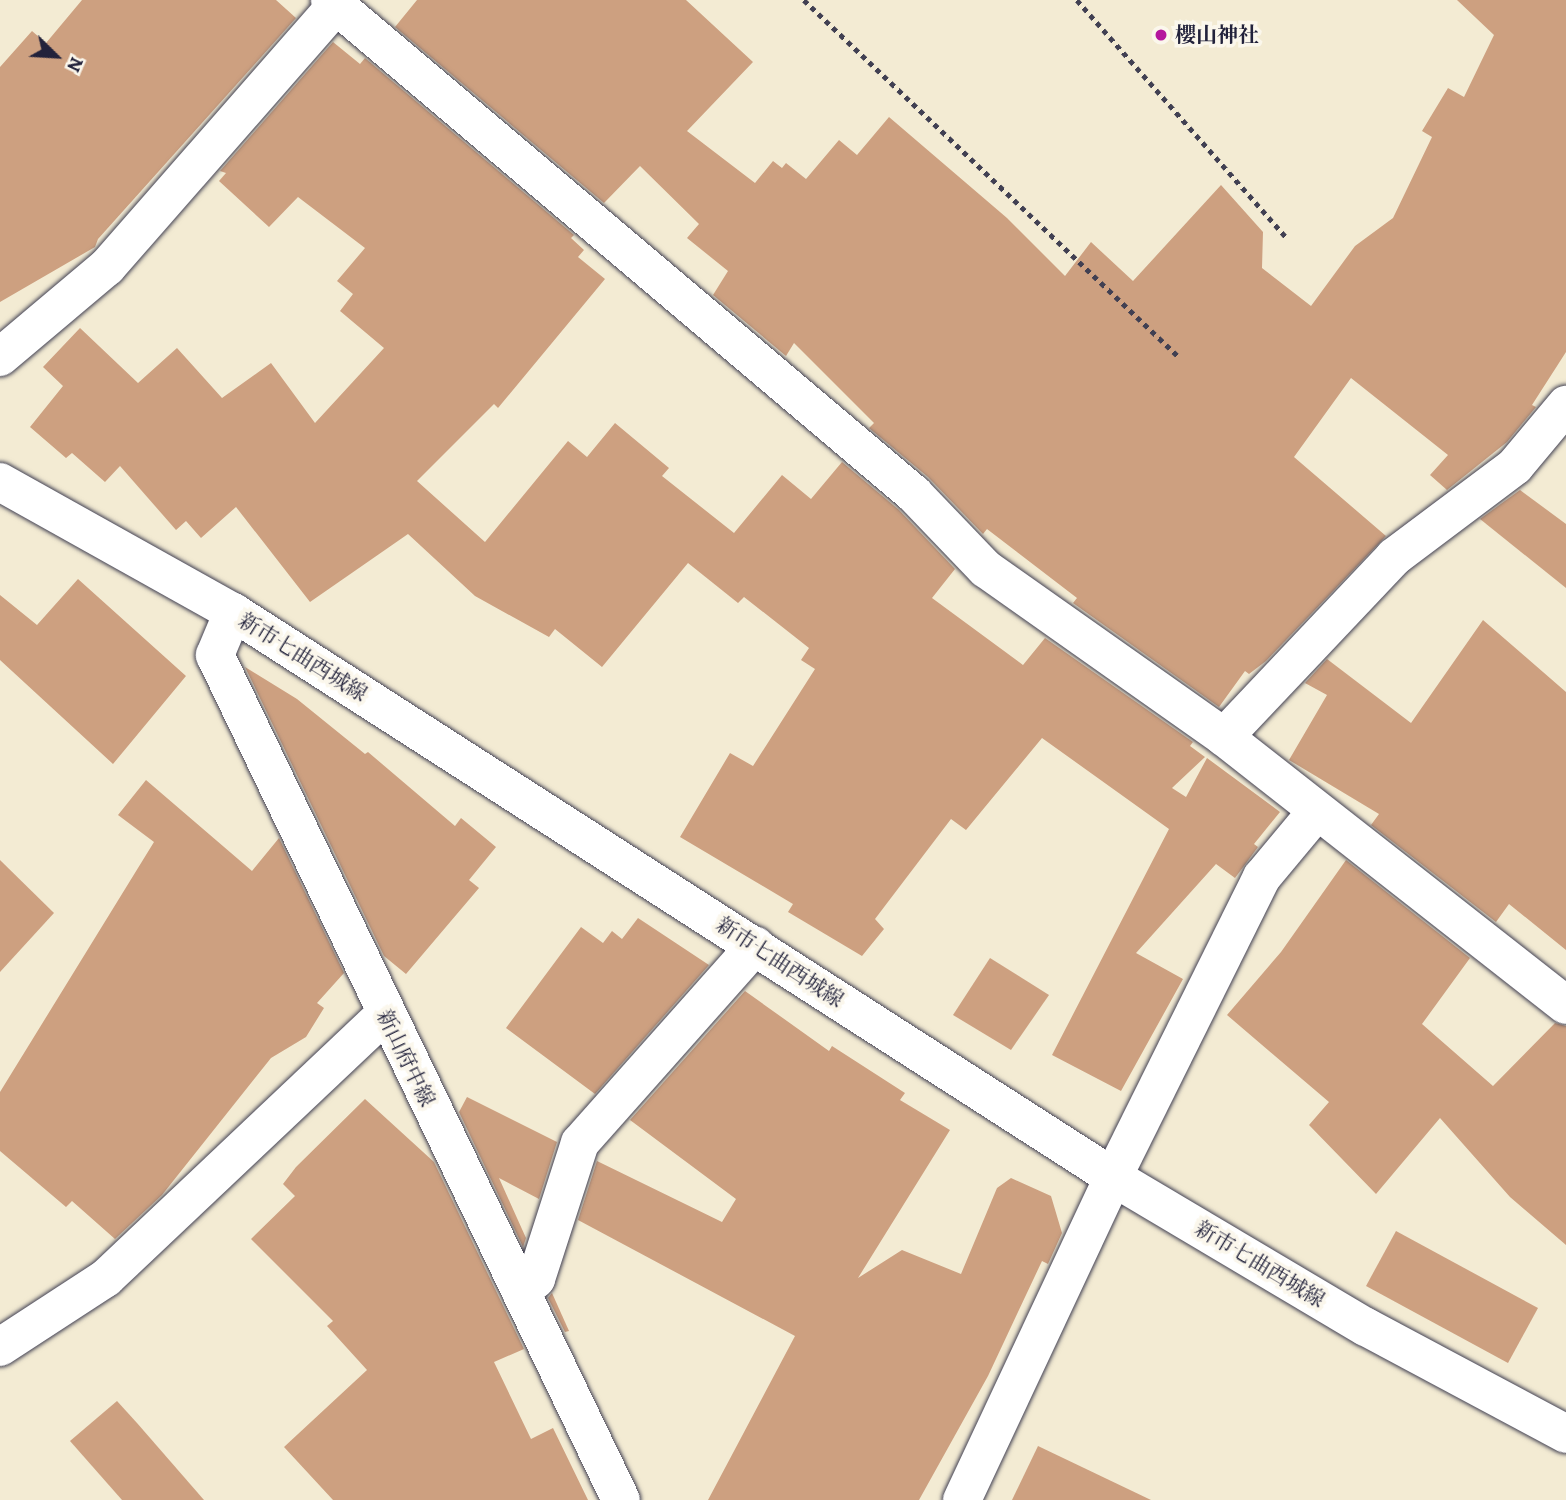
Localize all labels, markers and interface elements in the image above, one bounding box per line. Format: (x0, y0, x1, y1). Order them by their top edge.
north arrow (21, 21, 91, 91)
place label: 櫻山神社 (1175, 22, 1259, 48)
marker: 櫻山神社 (1153, 27, 1169, 43)
text: N (60, 53, 90, 76)
street label: 新市七曲西城線 (234, 607, 372, 707)
street label: 新市七曲西城線 (711, 911, 849, 1013)
street label: 新山府中線 (372, 1005, 440, 1111)
street label: 新市七曲西城線 (1191, 1215, 1329, 1313)

